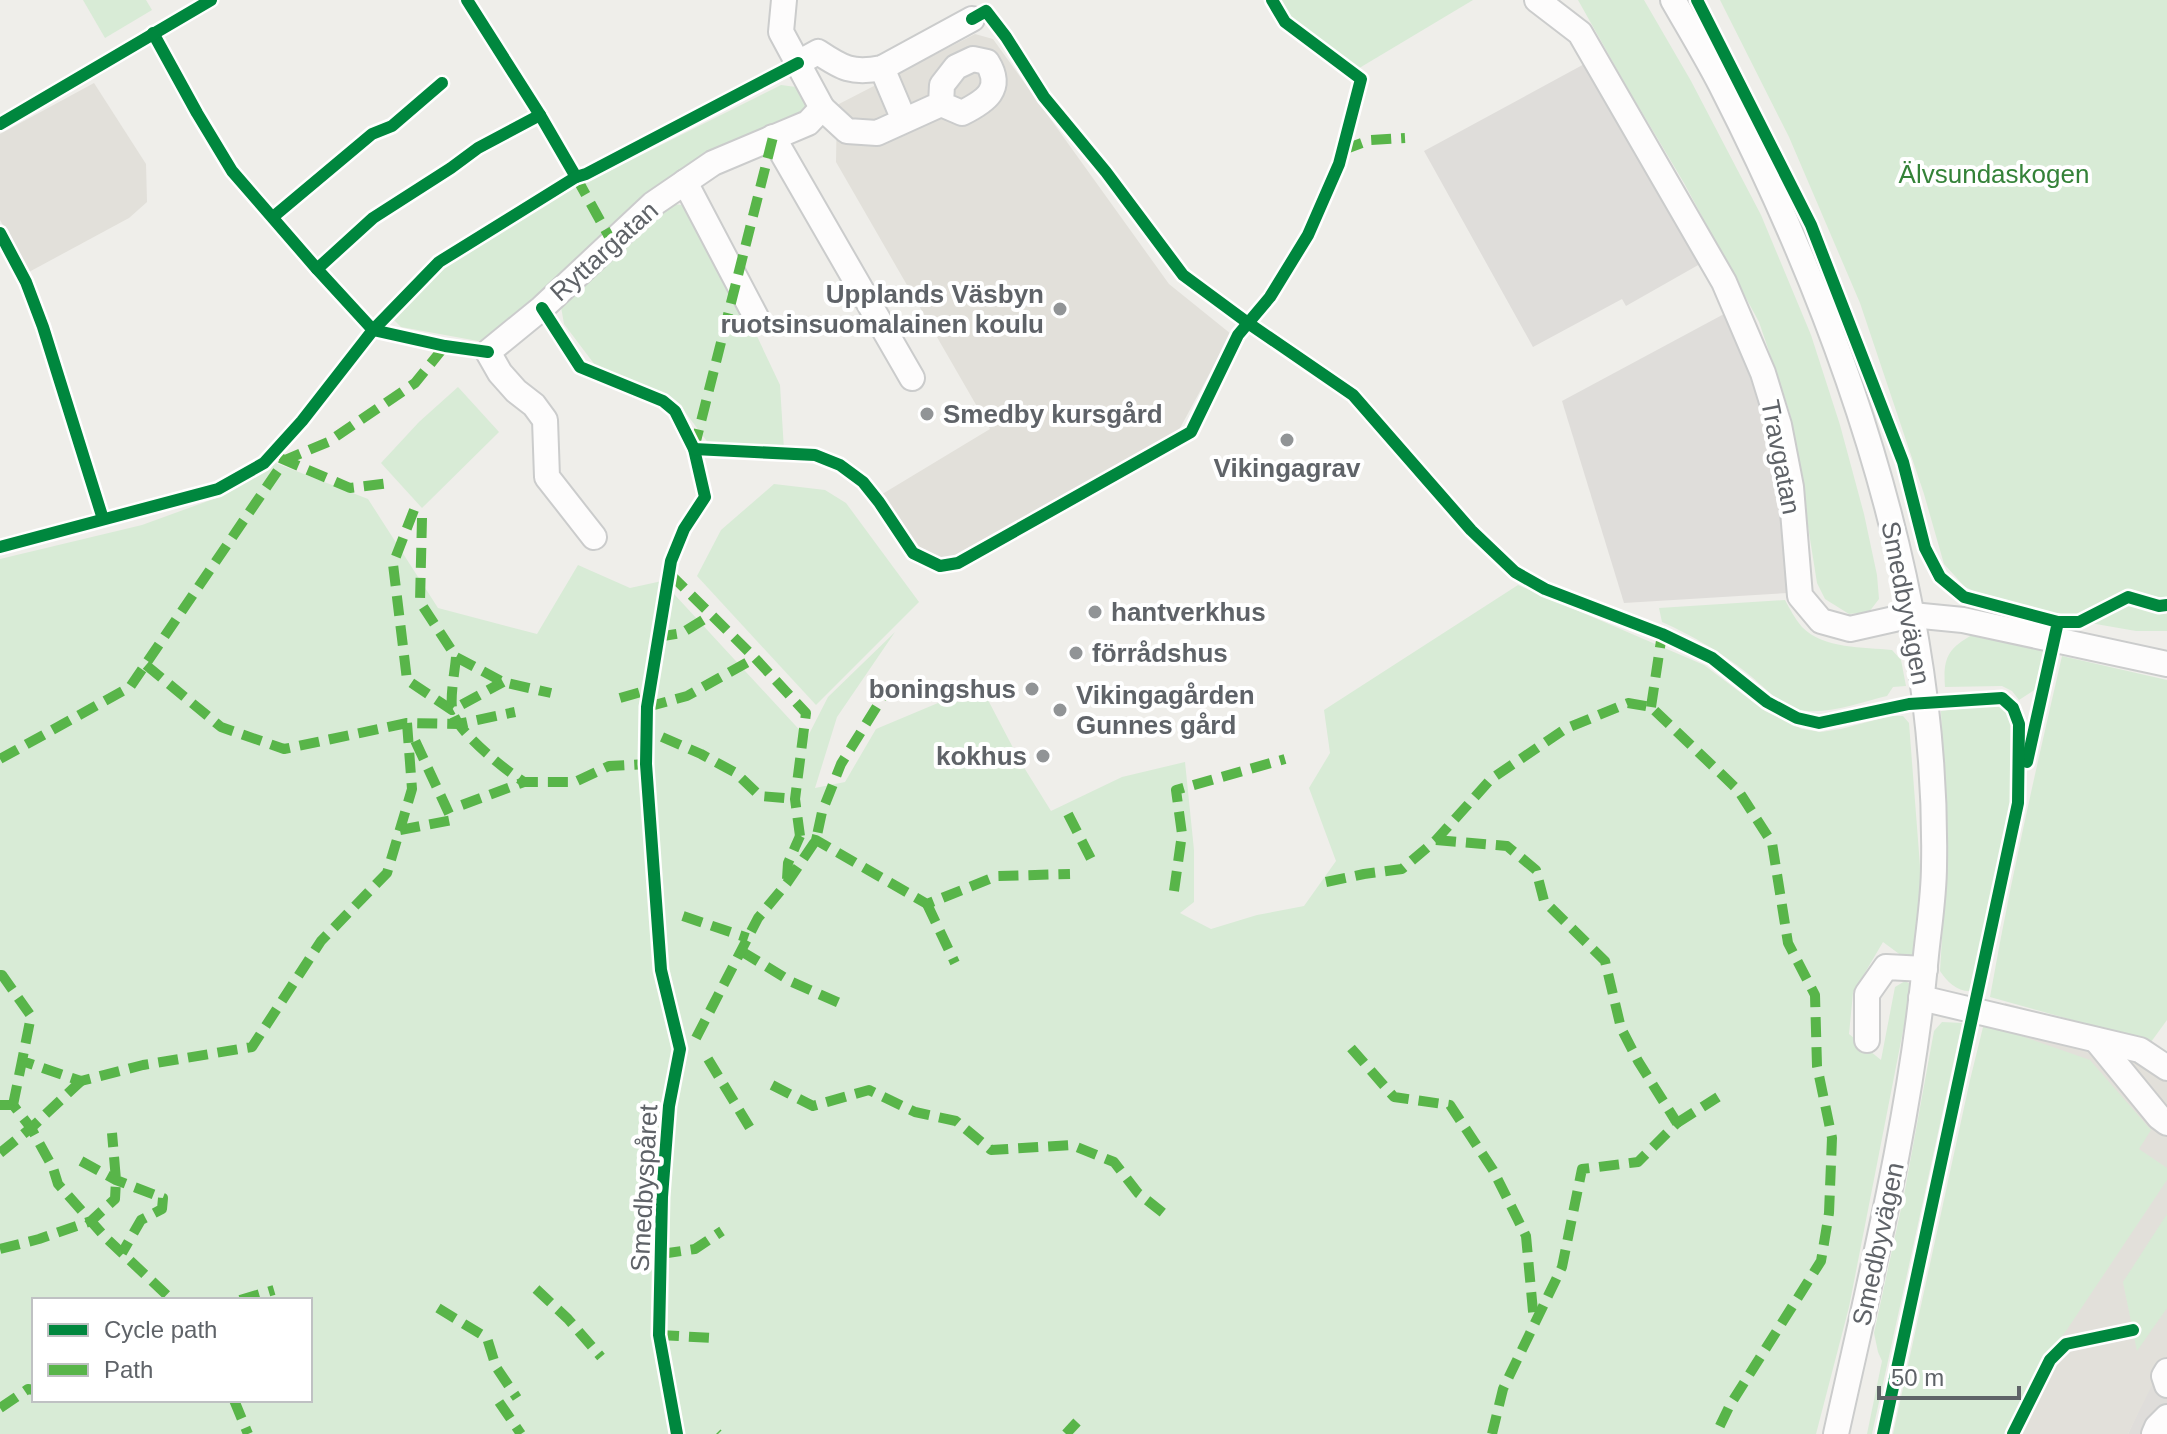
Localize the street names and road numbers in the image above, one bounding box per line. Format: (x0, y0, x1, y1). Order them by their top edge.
street label: Ryttargatan (544, 195, 664, 307)
street label: Travgatan (1755, 397, 1807, 517)
street label: Smedbyvägen (1875, 519, 1937, 687)
street label: Smedbyspåret (625, 1103, 663, 1272)
street label: Smedbyvägen (1846, 1160, 1910, 1328)

